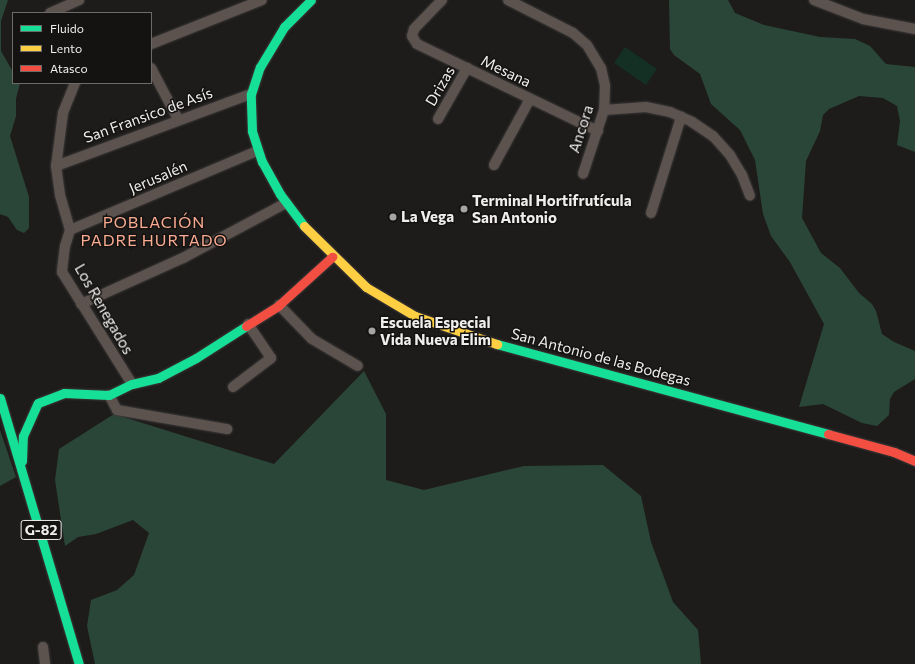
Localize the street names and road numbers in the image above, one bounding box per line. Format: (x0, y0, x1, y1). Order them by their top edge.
street label: Mesana (478, 51, 534, 91)
street label: Drizas (421, 63, 459, 109)
street label: San Fransico de Asís (81, 83, 215, 147)
street label: Ancora (565, 103, 597, 155)
street label: Jerusalén (126, 157, 190, 197)
street label: Los Renegados (71, 261, 137, 357)
street label: San Antonio de las Bodegas (509, 324, 693, 390)
road number: G-82 (20, 518, 62, 542)

